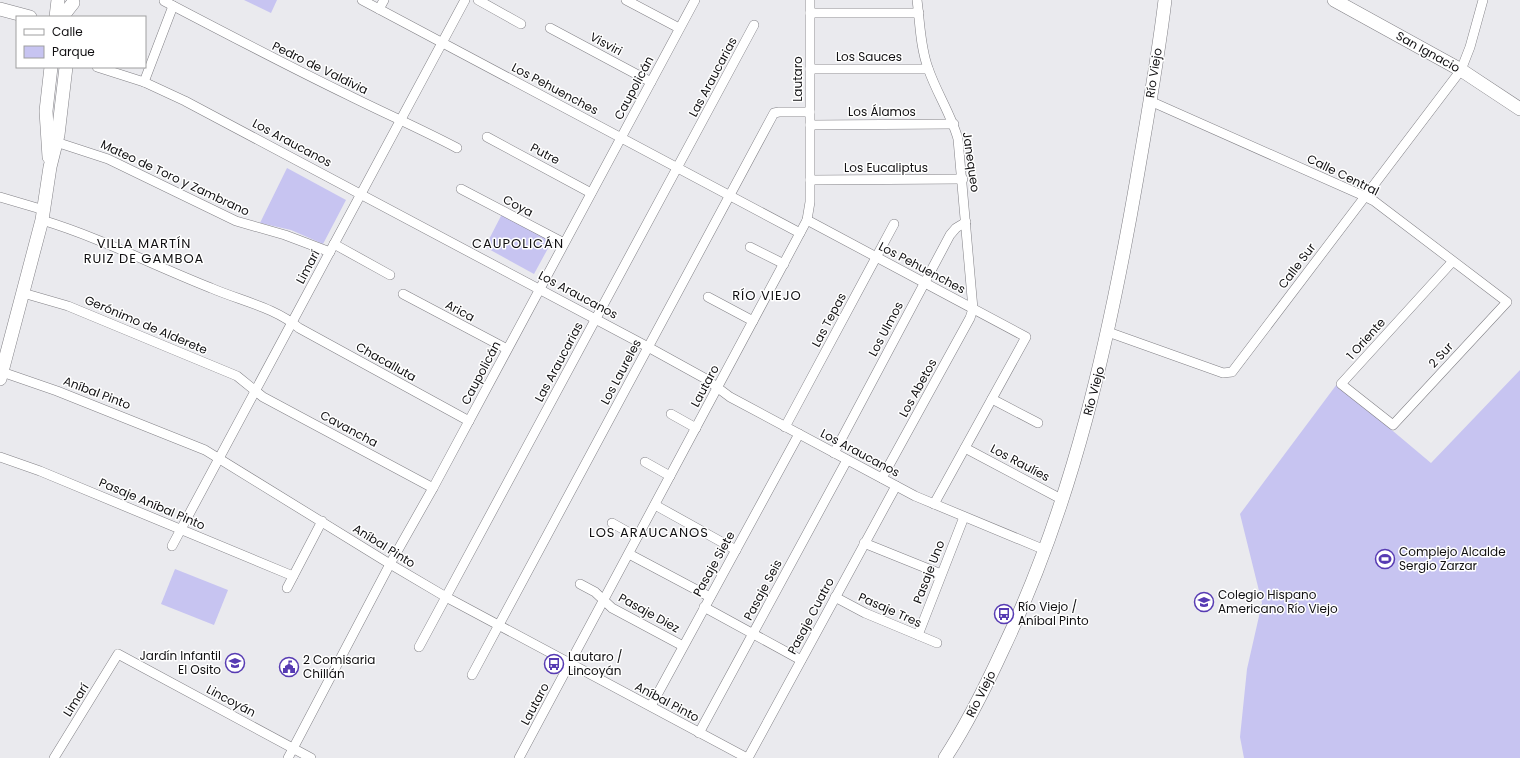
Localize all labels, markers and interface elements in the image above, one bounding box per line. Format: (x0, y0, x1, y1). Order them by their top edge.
legend (16, 16, 146, 68)
text: Calle (52, 23, 83, 40)
street label: San Ignacio (1393, 27, 1464, 76)
street label: Visviri (587, 28, 625, 59)
street label: Las Araucarias (684, 34, 741, 120)
street label: Pedro de Valdivia (269, 37, 371, 98)
text: Parque (52, 43, 95, 60)
street label: Río Viejo (1141, 46, 1166, 99)
street label: Los Sauces (836, 48, 902, 65)
street label: Caupolicán (610, 53, 657, 123)
street label: Lautaro (789, 56, 806, 102)
street label: Los Pehuenches (509, 59, 602, 119)
street label: Los Álamos (848, 103, 916, 120)
street label: Los Araucanos (250, 114, 335, 171)
street label: Janequeo (959, 131, 984, 193)
street label: Mateo de Toro y Zambrano (98, 136, 253, 220)
street label: Putre (528, 139, 563, 168)
street label: Calle Central (1304, 150, 1382, 199)
street label: Los Eucaliptus (844, 159, 928, 176)
street label: Coya (500, 191, 536, 221)
district label: VILLA MARTÍN RUIZ DE GAMBOA (84, 234, 204, 268)
district label: CAUPOLICÁN (472, 234, 564, 253)
street label: Los Pehuenches (876, 238, 969, 298)
street label: Calle Sur (1274, 239, 1320, 292)
street label: Limarí (292, 247, 324, 287)
street label: Los Araucanos (536, 266, 621, 323)
district label: RÍO VIEJO (732, 286, 802, 305)
street label: Las Tepas (807, 290, 850, 350)
street label: Gerónimo de Alderete (82, 291, 210, 358)
street label: Arica (443, 296, 478, 325)
street label: Los Ulmos (864, 298, 907, 359)
street label: 1 Oriente (1342, 314, 1389, 363)
street label: Las Araucarias (530, 319, 587, 405)
street label: Los Laureles (596, 336, 645, 407)
street label: Chacalluta (353, 338, 419, 385)
street label: Caupolicán (457, 338, 504, 408)
street label: 2 Sur (1424, 338, 1457, 371)
street label: Los Abetos (895, 356, 941, 420)
street label: Lautaro (686, 361, 723, 410)
street label: Río Viejo (1079, 364, 1108, 417)
street label: Aníbal Pinto (61, 372, 134, 413)
street label: Cavancha (317, 406, 381, 451)
street label: Los Araucanos (818, 424, 903, 481)
street label: Los Raulíes (988, 440, 1053, 485)
street label: Pasaje Aníbal Pinto (96, 473, 208, 534)
street label: Aníbal Pinto (350, 520, 419, 572)
district label: LOS ARAUCANOS (589, 523, 709, 542)
street label: Pasaje Siete (689, 528, 739, 600)
street label: Pasaje Uno (909, 537, 948, 606)
place label: Complejo Alcalde Sergio Zarzar (1399, 543, 1506, 574)
sports icon: Complejo Alcalde Sergio Zarzar (1374, 548, 1396, 570)
street label: Pasaje Seis (739, 556, 786, 623)
street label: Pasaje Cuatro (783, 574, 838, 657)
place label: Colegio Hispano Americano Río Viejo (1218, 586, 1338, 617)
street label: Pasaje Tres (856, 588, 925, 631)
street label: Pasaje Diez (616, 589, 683, 636)
school or university icon: Colegio Hispano Americano Río Viejo (1193, 591, 1215, 613)
place label: Río Viejo / Aníbal Pinto (1018, 598, 1089, 629)
bus stop icon: Río Viejo / Aníbal Pinto (993, 603, 1015, 625)
place label: Jardín Infantil El Osito (139, 647, 221, 678)
place label: Lautaro / Lincoyán (568, 648, 623, 679)
place label: 2 Comisaria Chillán (303, 651, 375, 682)
school or university icon: Jardín Infantil El Osito (224, 652, 246, 674)
bus stop icon: Lautaro / Lincoyán (543, 653, 565, 675)
public building icon: 2 Comisaria Chillán (278, 656, 300, 678)
street label: Río Viejo (962, 667, 1000, 720)
street label: Aníbal Pinto (632, 677, 703, 726)
street label: Lautaro (516, 679, 553, 728)
street label: Limarí (59, 680, 92, 720)
street label: Lincoyán (204, 681, 259, 721)

